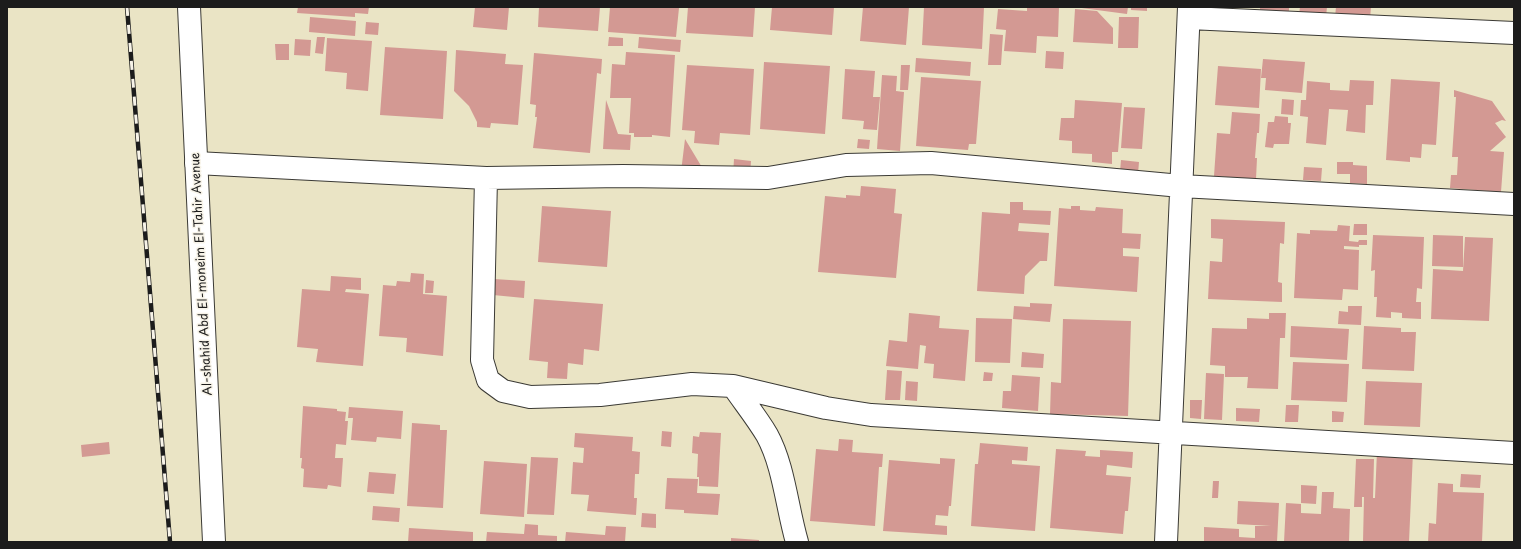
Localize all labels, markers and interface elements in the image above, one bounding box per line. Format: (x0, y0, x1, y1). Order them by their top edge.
street label: Al-shahid Abd El-moneim El-Tahir Avenue (188, 152, 216, 396)

